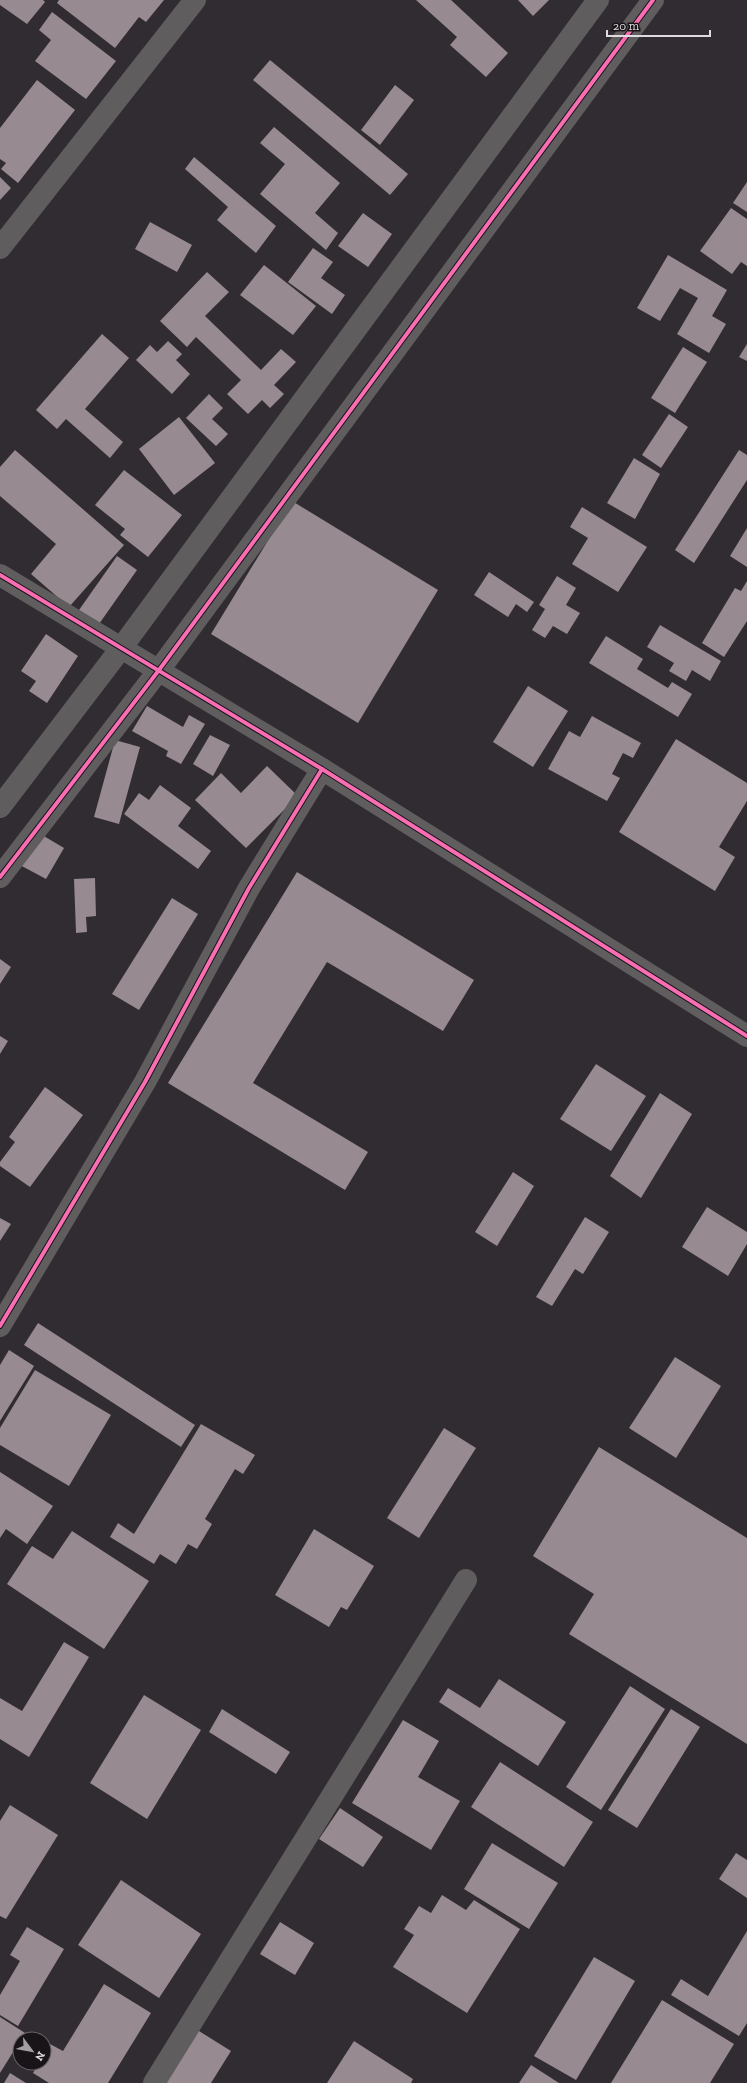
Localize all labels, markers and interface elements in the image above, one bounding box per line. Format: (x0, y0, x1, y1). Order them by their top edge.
scale bar (607, 12, 710, 38)
text: 20 m (613, 19, 640, 33)
north arrow (12, 2031, 52, 2071)
text: N (32, 2049, 48, 2064)

